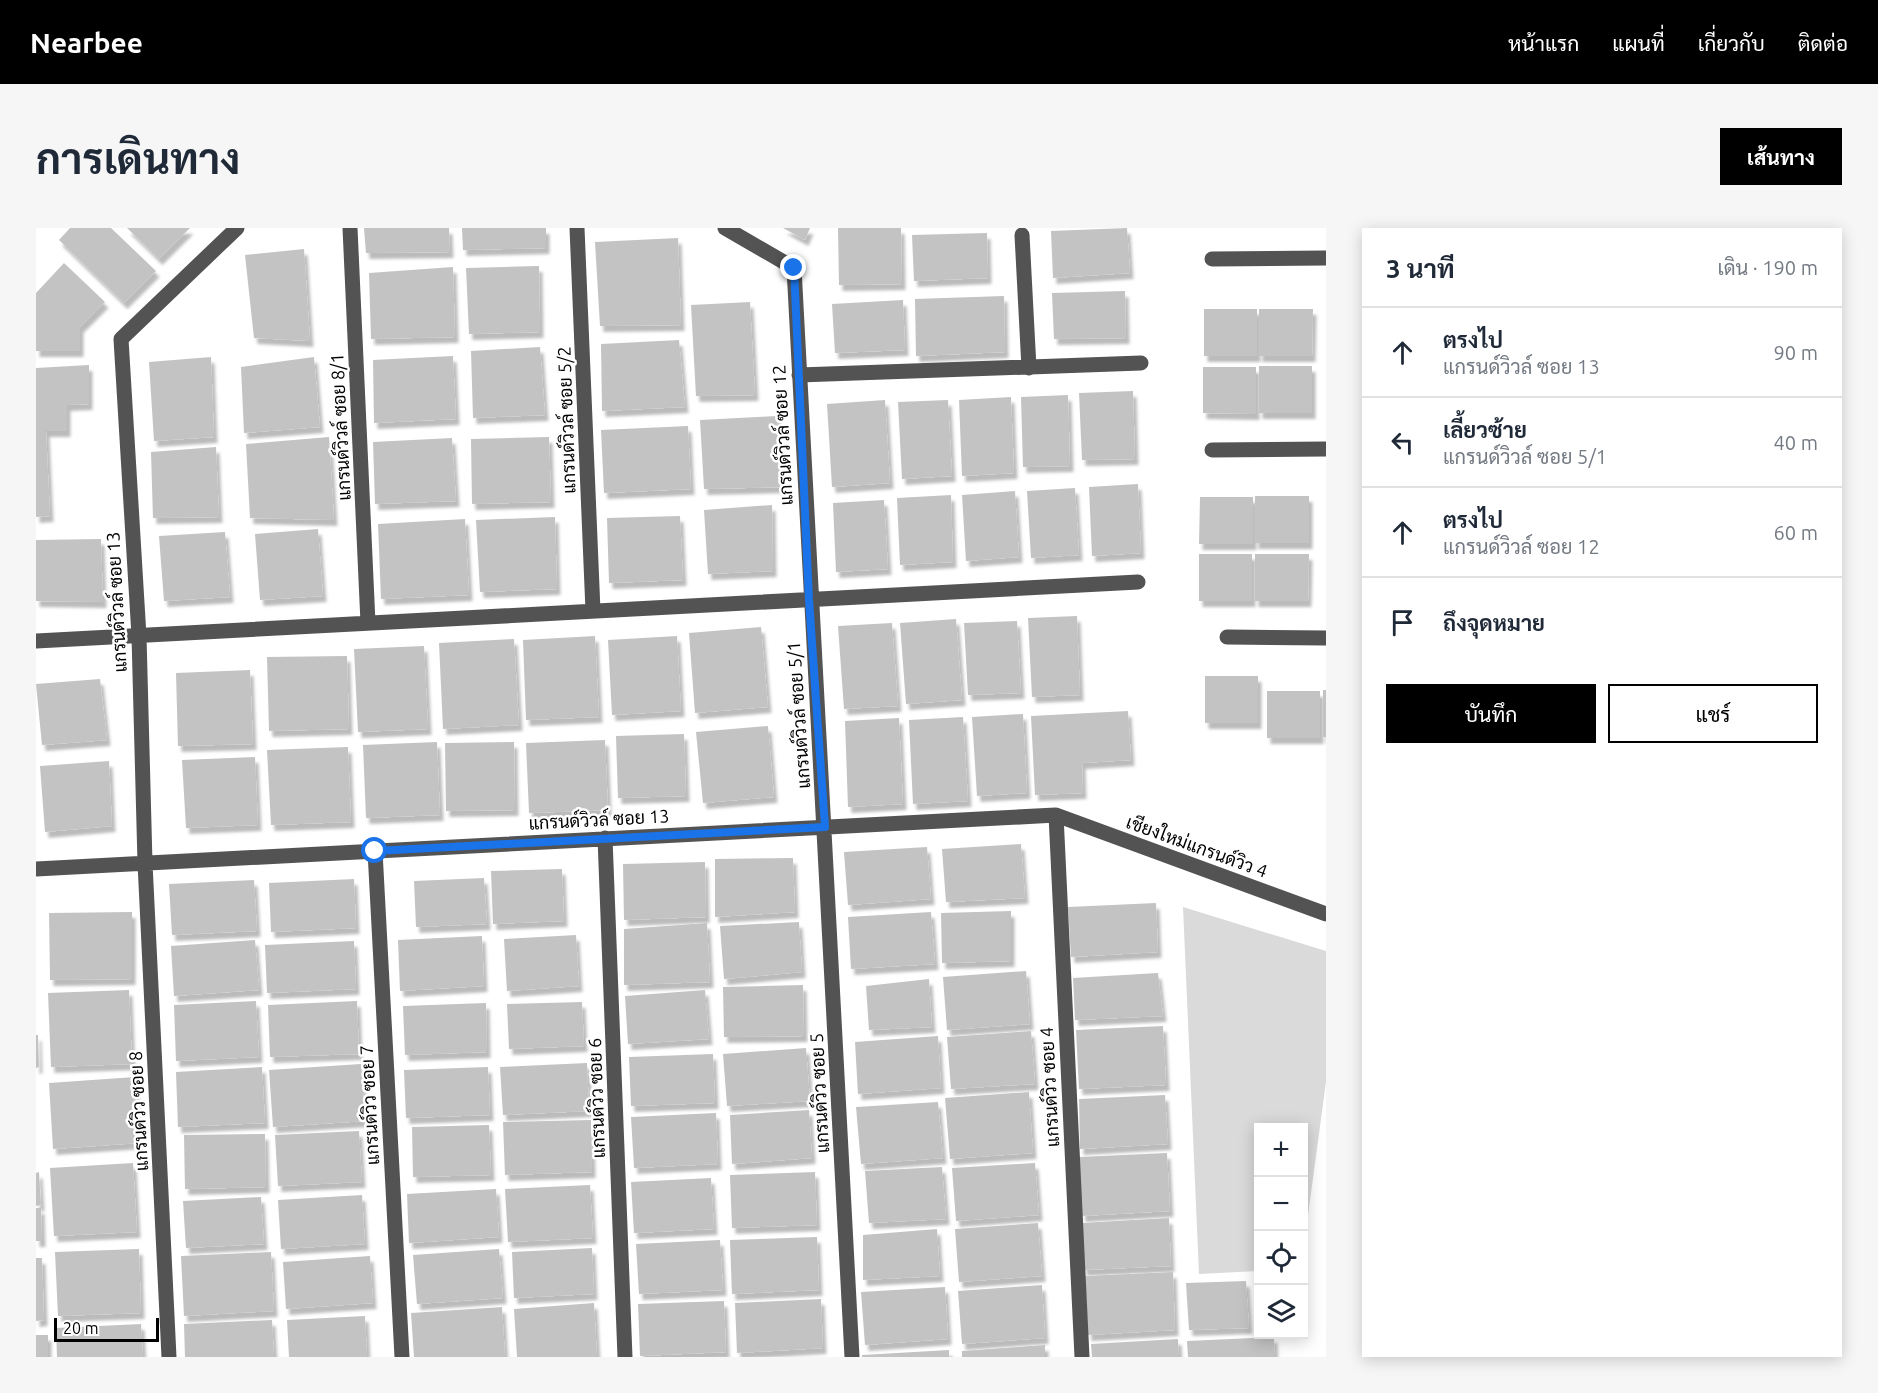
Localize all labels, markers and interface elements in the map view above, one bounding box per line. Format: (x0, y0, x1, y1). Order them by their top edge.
text: Nearbee (30, 27, 143, 58)
text: หน้าแรก (1508, 31, 1579, 55)
text: แผนที่ (1612, 31, 1665, 55)
text: เกี่ยวกับ (1698, 31, 1765, 55)
text: ติดต่อ (1798, 31, 1848, 55)
button: เส้นทาง (1720, 128, 1842, 185)
text: การเดินทาง (36, 135, 240, 182)
route end (780, 254, 806, 280)
text: 3 นาที (1386, 254, 1455, 283)
text: เดิน · 190 m (1717, 256, 1818, 279)
text: ตรงไป (1443, 327, 1503, 352)
icon: ahead (1386, 336, 1419, 369)
text: 90 m (1774, 341, 1818, 364)
street label: แกรนด์วิวล์ ซอย 5/2 (551, 346, 579, 494)
street label: แกรนด์วิวล์ ซอย 8/1 (324, 353, 354, 501)
text: แกรนด์วิวล์ ซอย 13 (1443, 355, 1600, 378)
street label: แกรนด์วิวล์ ซอย 12 (766, 364, 796, 506)
text: เลี้ยวซ้าย (1443, 417, 1527, 442)
icon: left (1386, 426, 1419, 459)
text: 40 m (1774, 431, 1818, 454)
text: แกรนด์วิวล์ ซอย 5/1 (1443, 445, 1607, 468)
text: ตรงไป (1443, 507, 1503, 532)
icon: ahead (1386, 516, 1419, 549)
text: 60 m (1774, 521, 1818, 544)
street label: แกรนด์วิวล์ ซอย 13 (100, 531, 130, 673)
text: แกรนด์วิวล์ ซอย 12 (1443, 535, 1600, 558)
icon: arrive (1386, 606, 1419, 639)
text: ถึงจุดหมาย (1443, 610, 1545, 635)
street label: แกรนด์วิวล์ ซอย 5/1 (781, 641, 813, 789)
button: บันทึก (1386, 684, 1596, 743)
button: แชร์ (1608, 684, 1818, 743)
street label: แกรนด์วิวล์ ซอย 13 (528, 803, 670, 833)
street label: เชียงใหม่แกรนด์วิว 4 (1124, 809, 1271, 881)
route start (361, 837, 387, 863)
street label: แกรนด์วิว ซอย 4 (1034, 1026, 1062, 1148)
street label: แกรนด์วิว ซอย 5 (804, 1032, 832, 1154)
street label: แกรนด์วิว ซอย 6 (582, 1037, 608, 1159)
street label: แกรนด์วิว ซอย 7 (354, 1044, 382, 1166)
street label: แกรนด์วิว ซอย 8 (123, 1050, 151, 1172)
map controls (1254, 1123, 1308, 1339)
button: + (1254, 1123, 1308, 1177)
button: − (1254, 1177, 1308, 1231)
button: locate (1254, 1231, 1308, 1285)
button: layers (1254, 1285, 1308, 1339)
scale bar (54, 1315, 159, 1342)
text: 20 m (63, 1319, 99, 1337)

